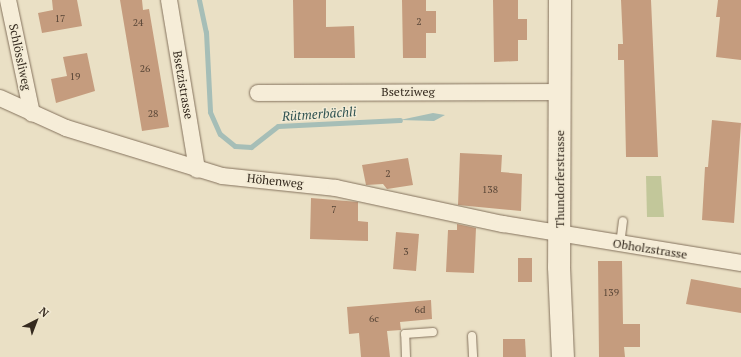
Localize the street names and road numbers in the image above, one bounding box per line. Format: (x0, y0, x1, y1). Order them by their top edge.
street label: Schlössliweg (6, 22, 34, 92)
street label: Bsetzistrasse (170, 50, 196, 120)
street label: Bsetziweg (381, 85, 435, 99)
street label: Thundorferstrasse (553, 130, 567, 228)
street label: Höhenweg (246, 171, 304, 191)
street label: Obholzstrasse (612, 236, 688, 262)

